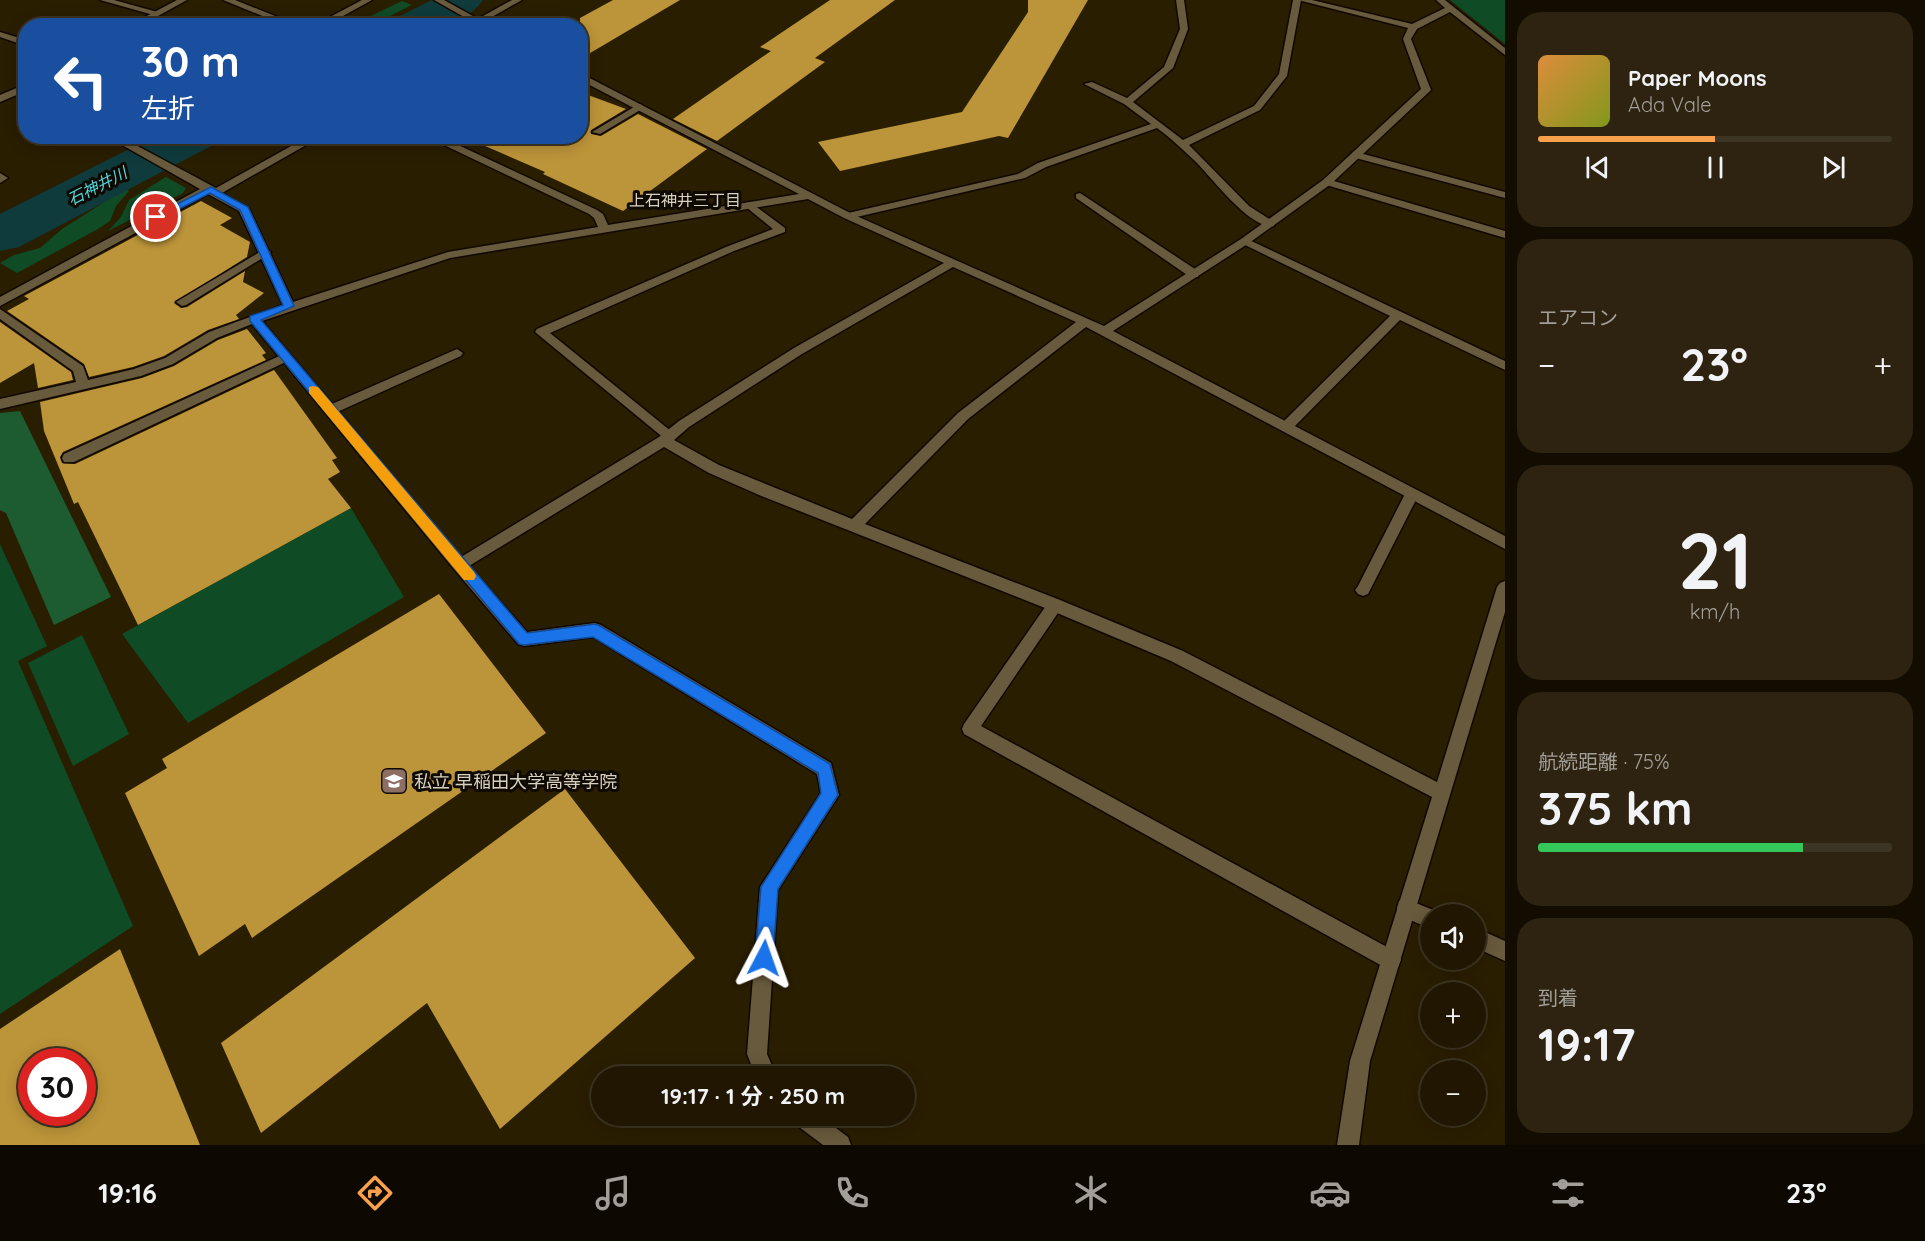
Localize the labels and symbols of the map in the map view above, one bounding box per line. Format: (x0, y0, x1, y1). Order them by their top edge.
water label: 石神井川 (64, 162, 132, 209)
district label: 上石神井三丁目 (629, 190, 741, 210)
pin (130, 191, 181, 242)
school or university icon: 私立 早稲田大学高等学院 (379, 766, 409, 796)
place label: 私立 早稲田大学高等学院 (414, 770, 617, 793)
position arrow (732, 926, 796, 990)
speed limit sign: 30 (18, 1048, 96, 1126)

